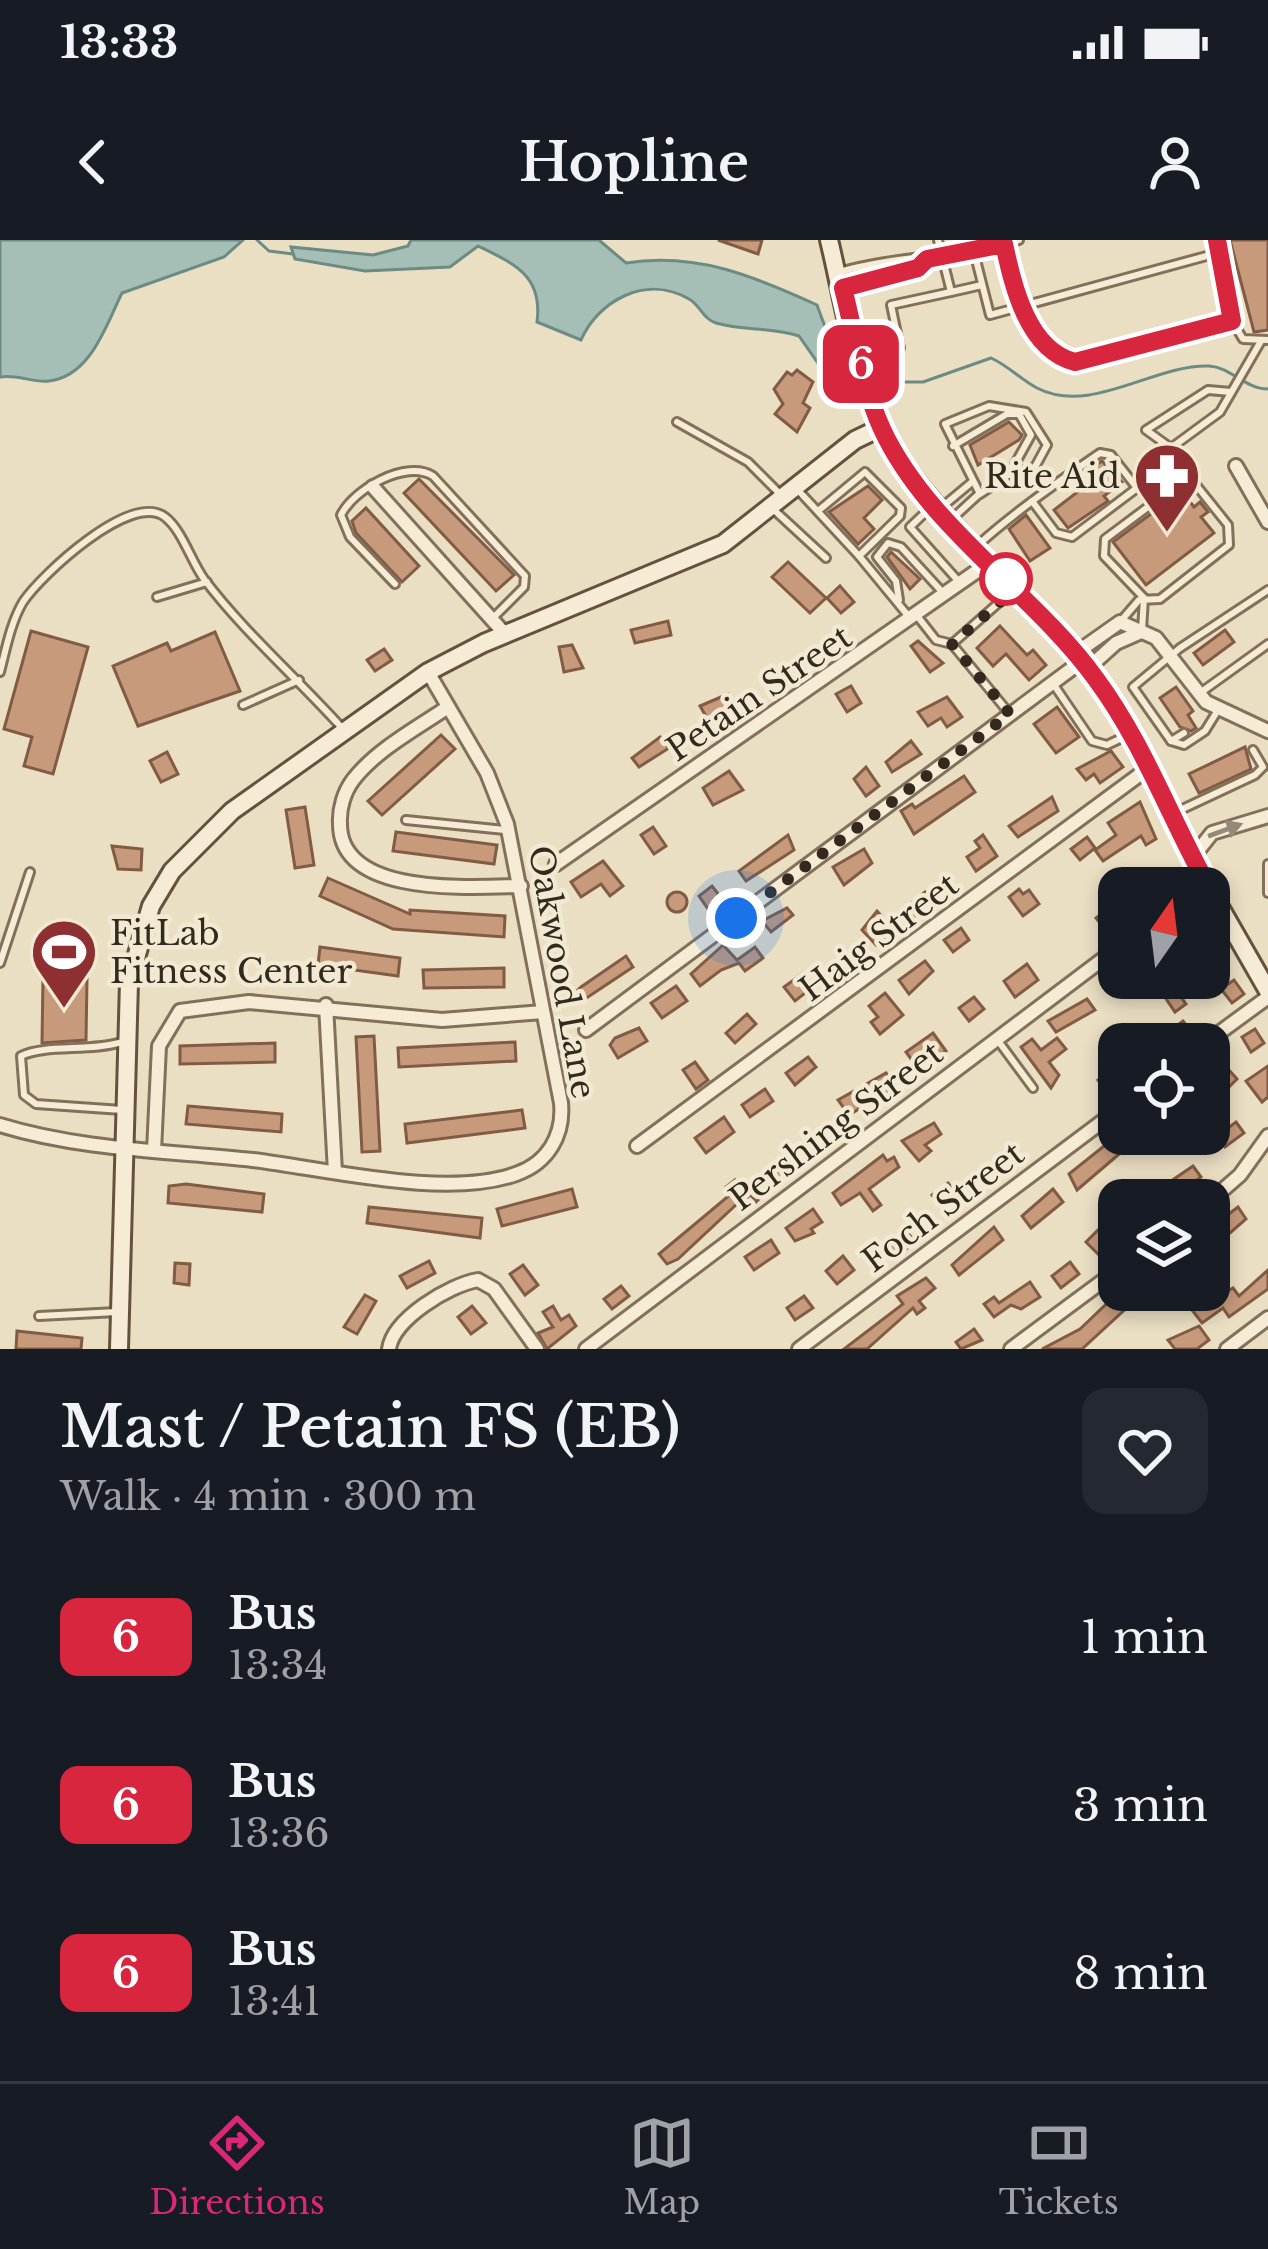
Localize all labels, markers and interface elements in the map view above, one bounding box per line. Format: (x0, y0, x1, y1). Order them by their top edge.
text: 13:33 (60, 14, 178, 70)
icon: back (60, 129, 126, 195)
text: Hopline (519, 129, 749, 196)
icon: person (1142, 129, 1208, 195)
line badge: 6 (822, 325, 900, 403)
text: 6 (847, 338, 875, 390)
pharmacy icon: Rite Aid (1132, 441, 1202, 535)
place label: Rite Aid (984, 456, 1120, 497)
unlabelled marker (981, 554, 1031, 604)
street label: Petain Street (659, 616, 860, 770)
one-way arrow (1208, 820, 1244, 838)
street label: Oakwood Lane (520, 842, 604, 1102)
street label: Haig Street (792, 864, 967, 1010)
north arrow (1098, 867, 1230, 999)
map controls (1098, 867, 1230, 1311)
your location (706, 888, 766, 948)
place label: FitLab Fitness Center (110, 913, 352, 992)
sports icon: FitLab Fitness Center (29, 917, 99, 1011)
button: locate (1098, 1023, 1230, 1155)
street label: Pershing Street (721, 1032, 951, 1219)
street label: Foch Street (854, 1133, 1032, 1281)
button: layers (1098, 1179, 1230, 1311)
button: heart (1082, 1388, 1208, 1514)
text: Mast / Petain FS (EB) (60, 1392, 680, 1462)
text: Walk · 4 min · 300 m (60, 1472, 476, 1521)
text: Bus (228, 1585, 316, 1641)
text: 1 min (1080, 1609, 1208, 1665)
text: 6 (112, 1611, 140, 1663)
text: 13:34 (228, 1641, 327, 1690)
text: Bus (228, 1753, 316, 1809)
text: 3 min (1073, 1777, 1208, 1833)
text: 6 (112, 1779, 140, 1831)
text: 13:36 (228, 1809, 330, 1858)
text: Bus (228, 1921, 316, 1977)
text: 8 min (1073, 1945, 1208, 2001)
text: 6 (112, 1947, 140, 1999)
text: 13:41 (228, 1977, 321, 2026)
tab: Directions (149, 2110, 325, 2223)
tab: Map (623, 2110, 700, 2223)
tab: Tickets (999, 2110, 1119, 2223)

